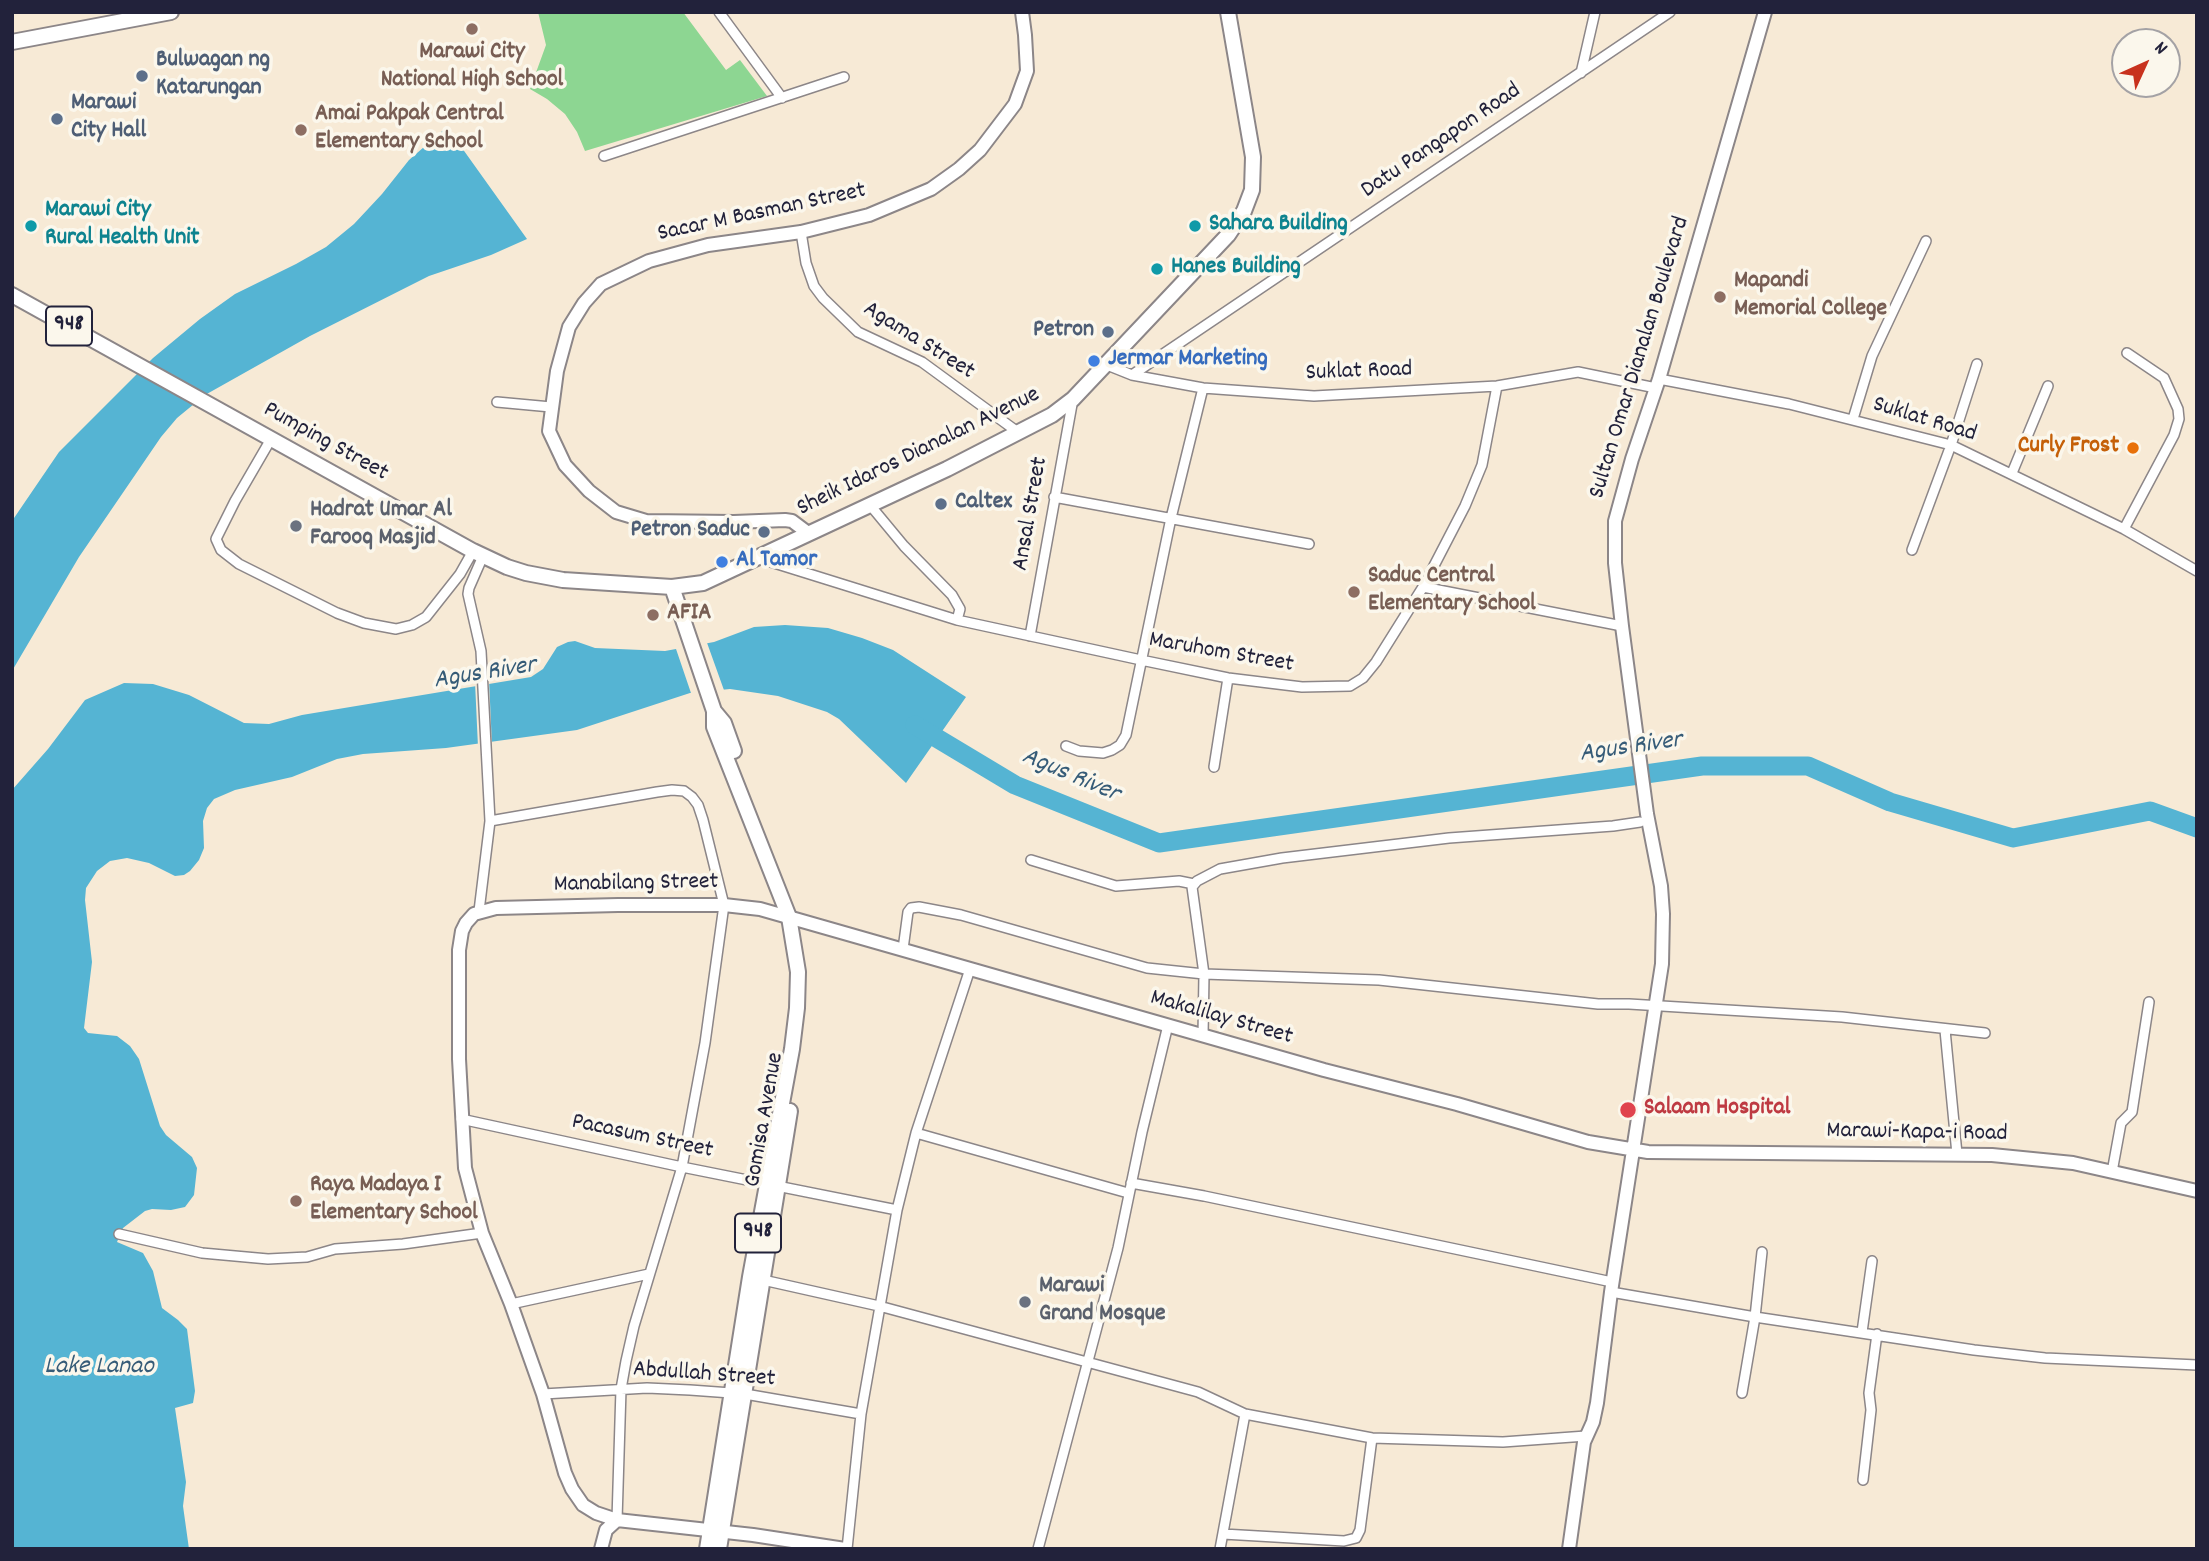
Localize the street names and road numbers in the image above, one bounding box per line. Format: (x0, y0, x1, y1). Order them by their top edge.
street label: Datu Pangapon Road (1357, 78, 1527, 206)
street label: Sacar M Basman Street (655, 178, 869, 250)
street label: Sultan Omar Dianalan Boulevard (1584, 214, 1698, 502)
street label: Agama Street (857, 296, 979, 388)
road number: 948 (46, 306, 92, 346)
street label: Suklat Road (1305, 357, 1413, 389)
street label: Sheik Idaros Dianalan Avenue (793, 382, 1045, 524)
street label: Suklat Road (1869, 392, 1979, 450)
street label: Pumping Street (257, 397, 393, 489)
street label: Ansal Street (1008, 455, 1056, 573)
street label: Maruhom Street (1146, 627, 1296, 681)
street label: Manabilang Street (553, 869, 719, 901)
street label: Makalilay Street (1146, 985, 1296, 1053)
street label: Gomisa Avenue (740, 1050, 792, 1190)
street label: Pacasum Street (569, 1109, 715, 1167)
street label: Marawi-Kapa-i Road (1826, 1118, 2008, 1150)
road number: 948 (735, 1214, 781, 1252)
street label: Abdullah Street (632, 1357, 776, 1395)

